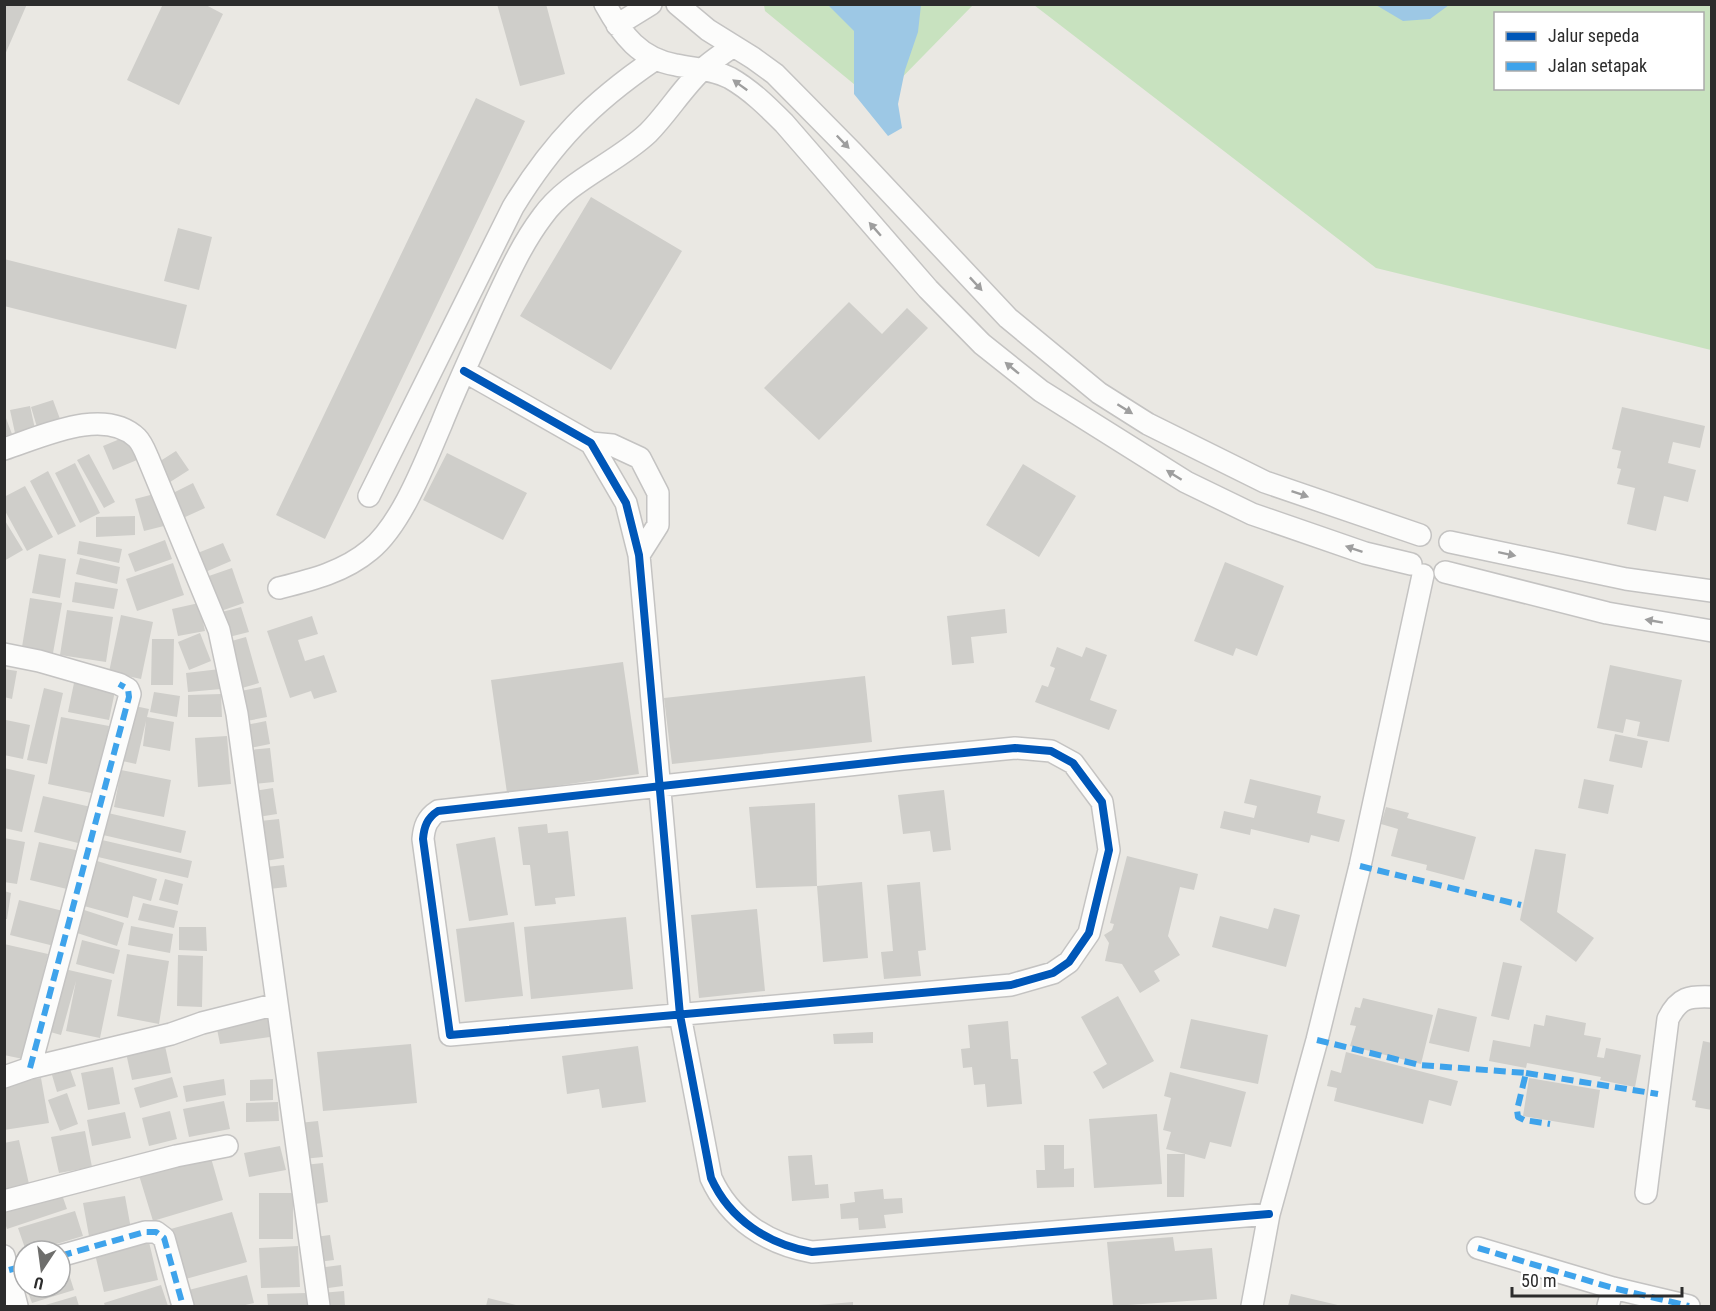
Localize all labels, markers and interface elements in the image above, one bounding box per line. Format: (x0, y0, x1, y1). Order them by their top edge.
legend (1494, 12, 1704, 90)
text: Jalur sepeda (1548, 25, 1639, 46)
text: Jalan setapak (1548, 55, 1647, 76)
one-way arrow (732, 79, 748, 91)
one-way arrow (835, 135, 849, 149)
one-way arrow (869, 222, 882, 237)
one-way arrow (969, 277, 983, 291)
one-way arrow (1004, 362, 1019, 374)
one-way arrow (1117, 404, 1133, 415)
one-way arrow (1166, 470, 1182, 481)
one-way arrow (1291, 490, 1309, 500)
one-way arrow (1345, 543, 1363, 553)
one-way arrow (1498, 550, 1517, 559)
one-way arrow (1644, 616, 1663, 625)
north arrow (12, 1239, 72, 1299)
scale bar (1512, 1260, 1682, 1298)
text: 50 m (1521, 1270, 1556, 1291)
text: U (32, 1273, 45, 1293)

